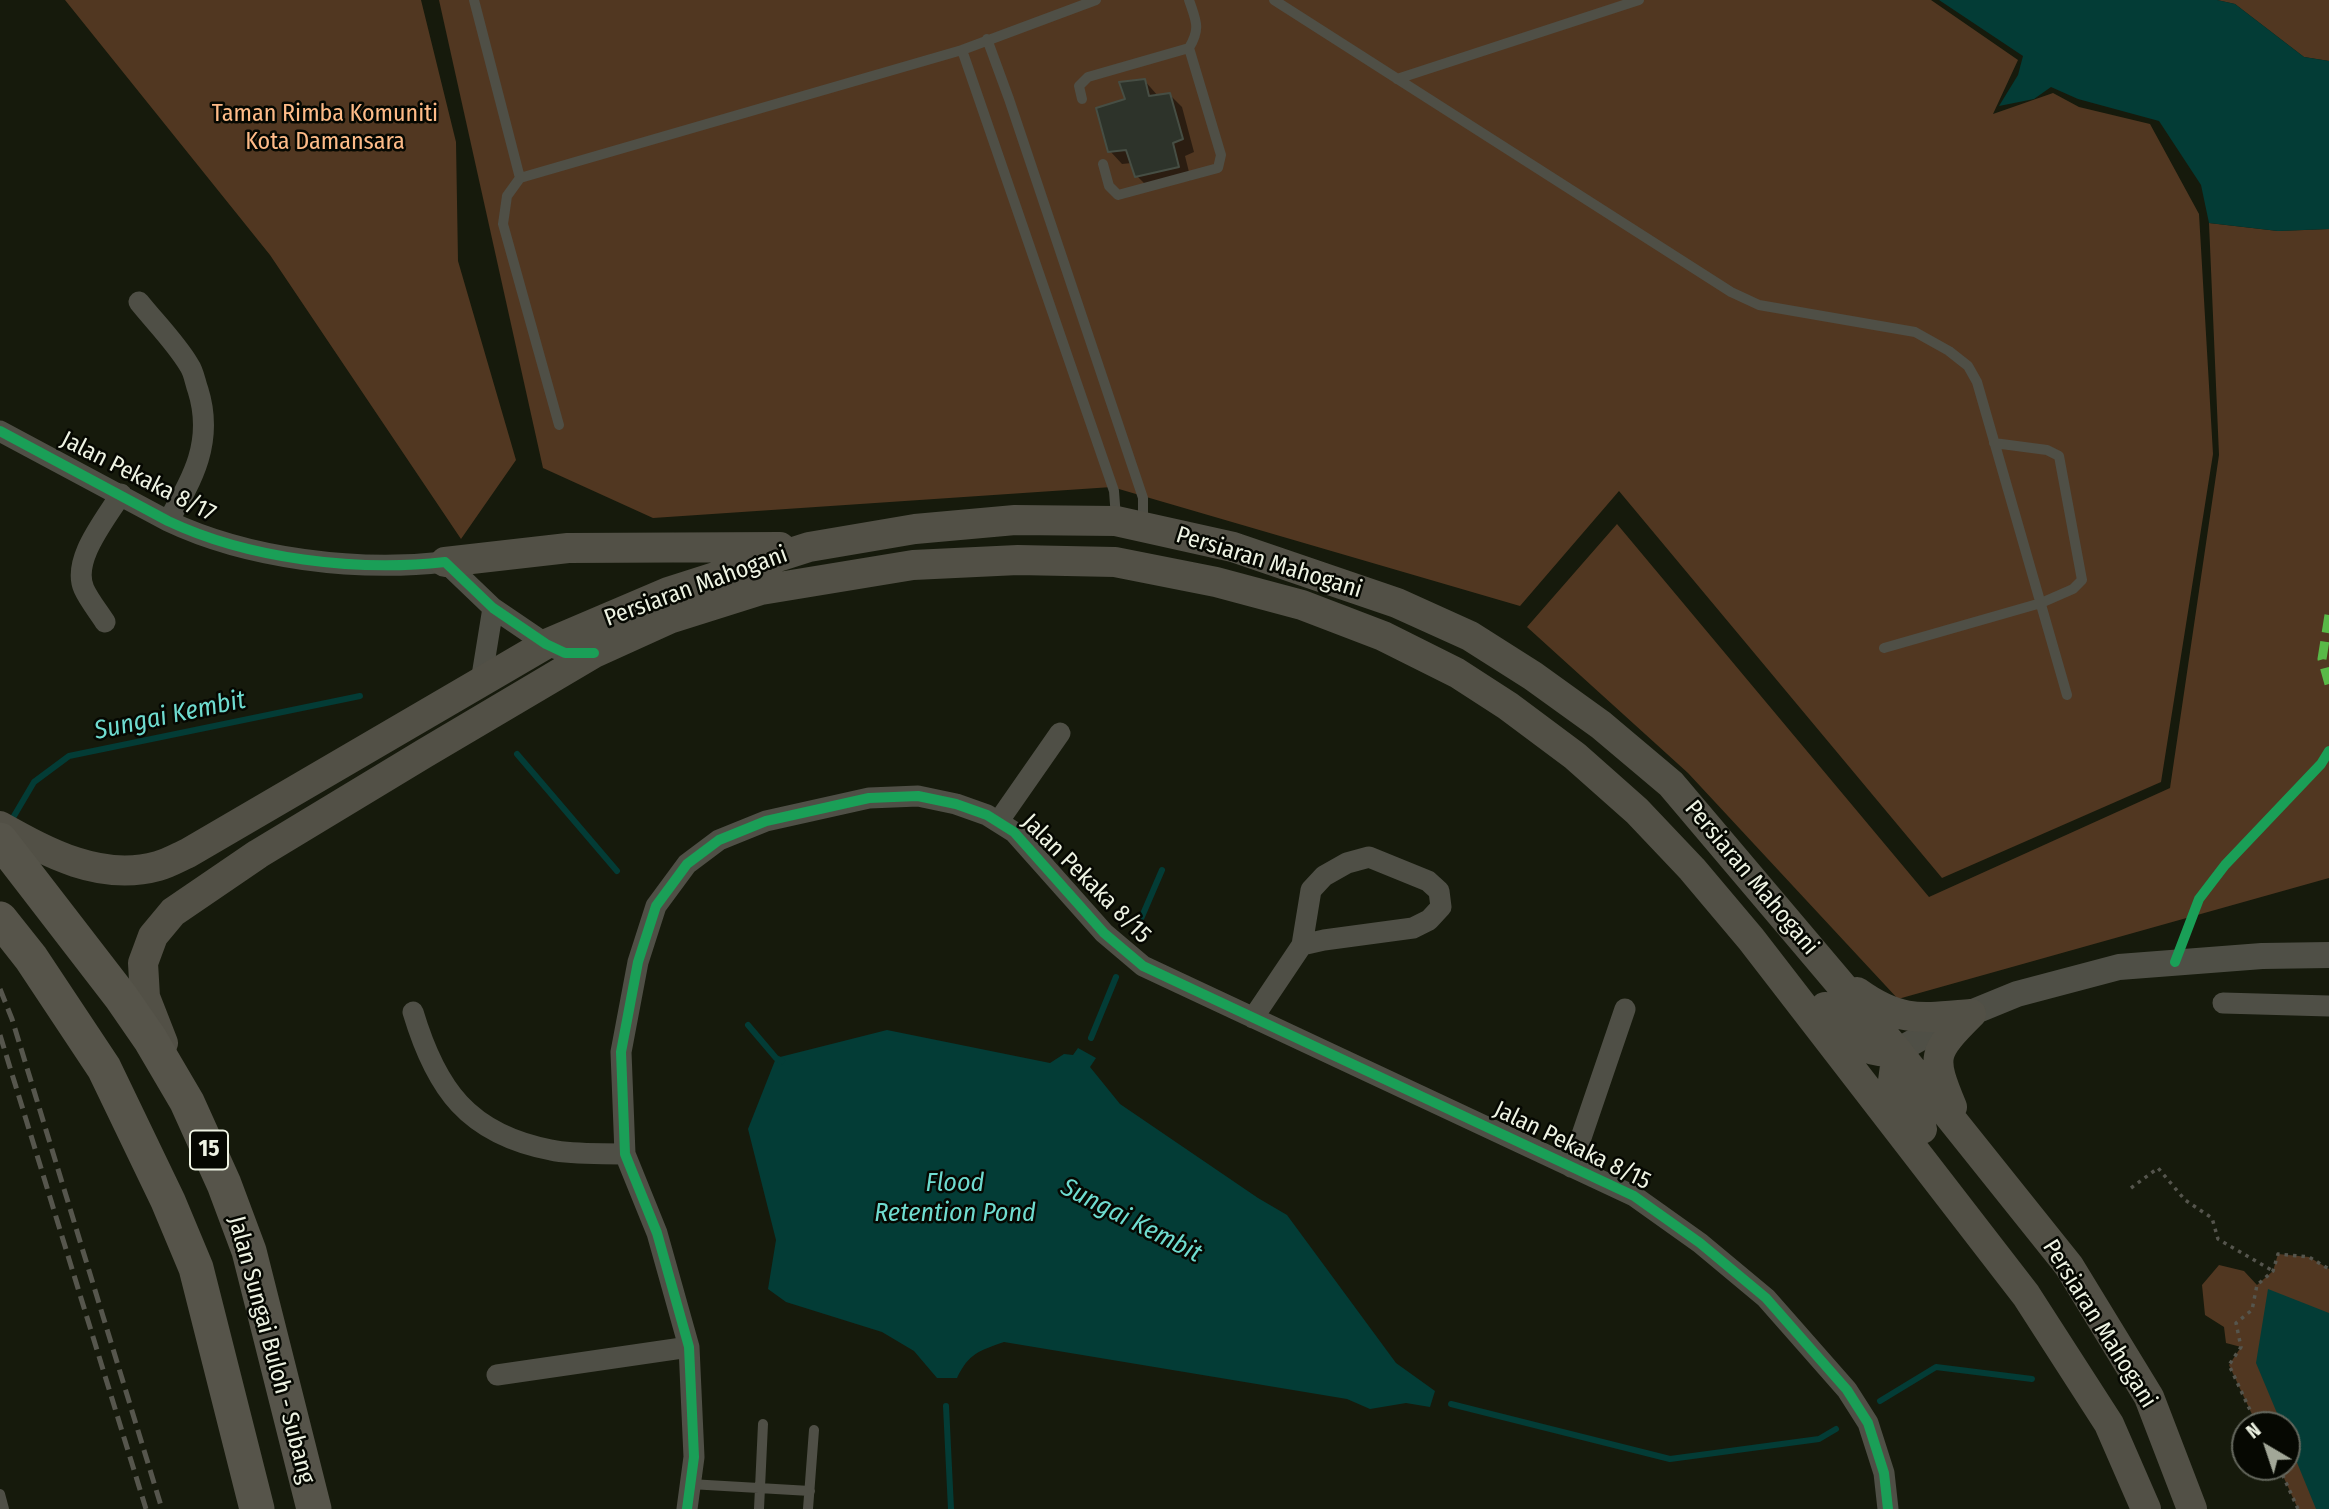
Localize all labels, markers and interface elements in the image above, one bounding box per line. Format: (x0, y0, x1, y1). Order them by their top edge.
park label: Taman Rimba Komuniti Kota Damansara (212, 100, 438, 156)
street label: Jalan Pekaka 8/17 (56, 426, 220, 528)
street label: Persiaran Mahogani (1173, 521, 1365, 605)
street label: Persiaran Mahogani (600, 540, 792, 634)
water label: Sungai Kembit (92, 685, 248, 747)
street label: Persiaran Mahogani (1678, 795, 1824, 961)
street label: Jalan Pekaka 8/15 (1015, 808, 1157, 950)
street label: Jalan Pekaka 8/15 (1489, 1096, 1655, 1196)
road number: 15 (190, 1130, 228, 1170)
water label: Flood Retention Pond (874, 1168, 1036, 1230)
water label: Sungai Kembit (1055, 1172, 1207, 1270)
street label: Jalan Sungai Buloh - Subang (221, 1213, 321, 1487)
street label: Persiaran Mahogani (2036, 1235, 2162, 1413)
north arrow (2231, 1411, 2301, 1481)
text: N (2242, 1418, 2265, 1443)

